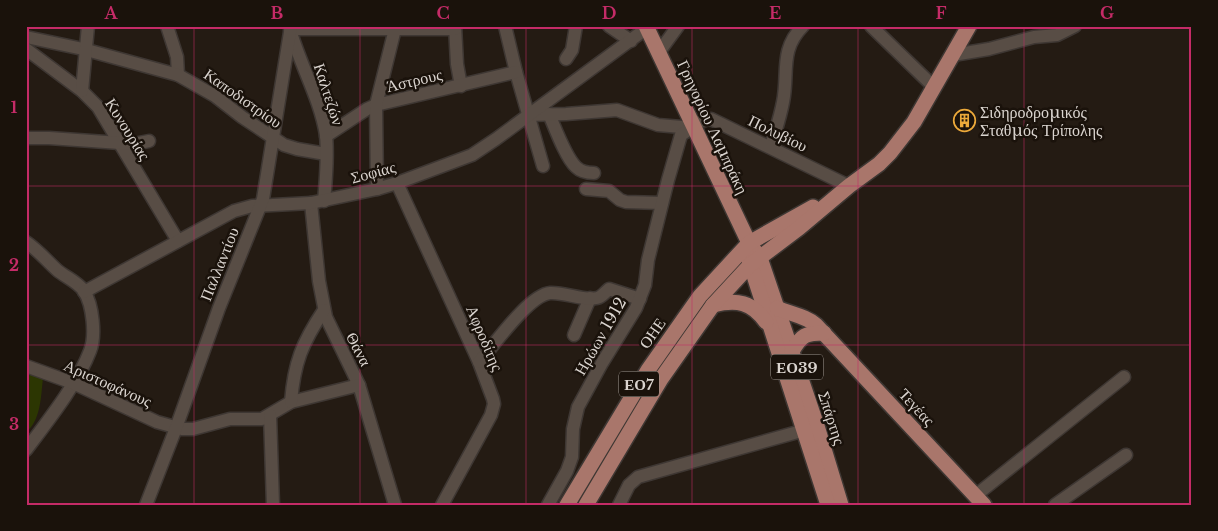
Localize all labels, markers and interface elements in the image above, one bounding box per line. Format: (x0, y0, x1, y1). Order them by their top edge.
text: A (104, 3, 119, 23)
text: B (271, 3, 284, 23)
text: C (436, 3, 450, 23)
text: D (602, 3, 616, 23)
text: E (769, 3, 781, 23)
text: F (935, 3, 947, 23)
text: G (1100, 3, 1114, 23)
street label: Γρηγορίου Λαμπράκη (673, 57, 753, 197)
street label: Καλτεζών (310, 60, 348, 128)
street label: Καποδιστρίου (200, 64, 286, 132)
street label: Άστρους (384, 64, 445, 96)
street label: Κυνουρίας (101, 94, 155, 164)
text: 1 (11, 97, 18, 117)
place label: Σιδηροδρομικός Σταθμός Τρίπολης (980, 102, 1103, 140)
building icon: Σιδηροδρομικός Σταθμός Τρίπολης (952, 109, 976, 133)
street label: Πολυβίου (745, 110, 811, 156)
street label: Σοφίας (348, 156, 398, 188)
street label: Παλλαντίου (195, 224, 243, 304)
text: 2 (9, 255, 19, 275)
street label: Ηρώων 1912 (570, 293, 630, 379)
street label: Αφροδίτης (462, 302, 508, 375)
street label: ΟΗΕ (634, 314, 670, 352)
street label: Θάνα (342, 329, 376, 370)
road number: ΕΟ39 (771, 354, 823, 380)
street label: Αριστοφάνους (61, 355, 156, 412)
road number: ΕΟ7 (619, 372, 659, 396)
street label: Τεγέας (895, 384, 940, 430)
street label: Σπάρτης (814, 389, 850, 448)
text: 3 (9, 414, 19, 434)

